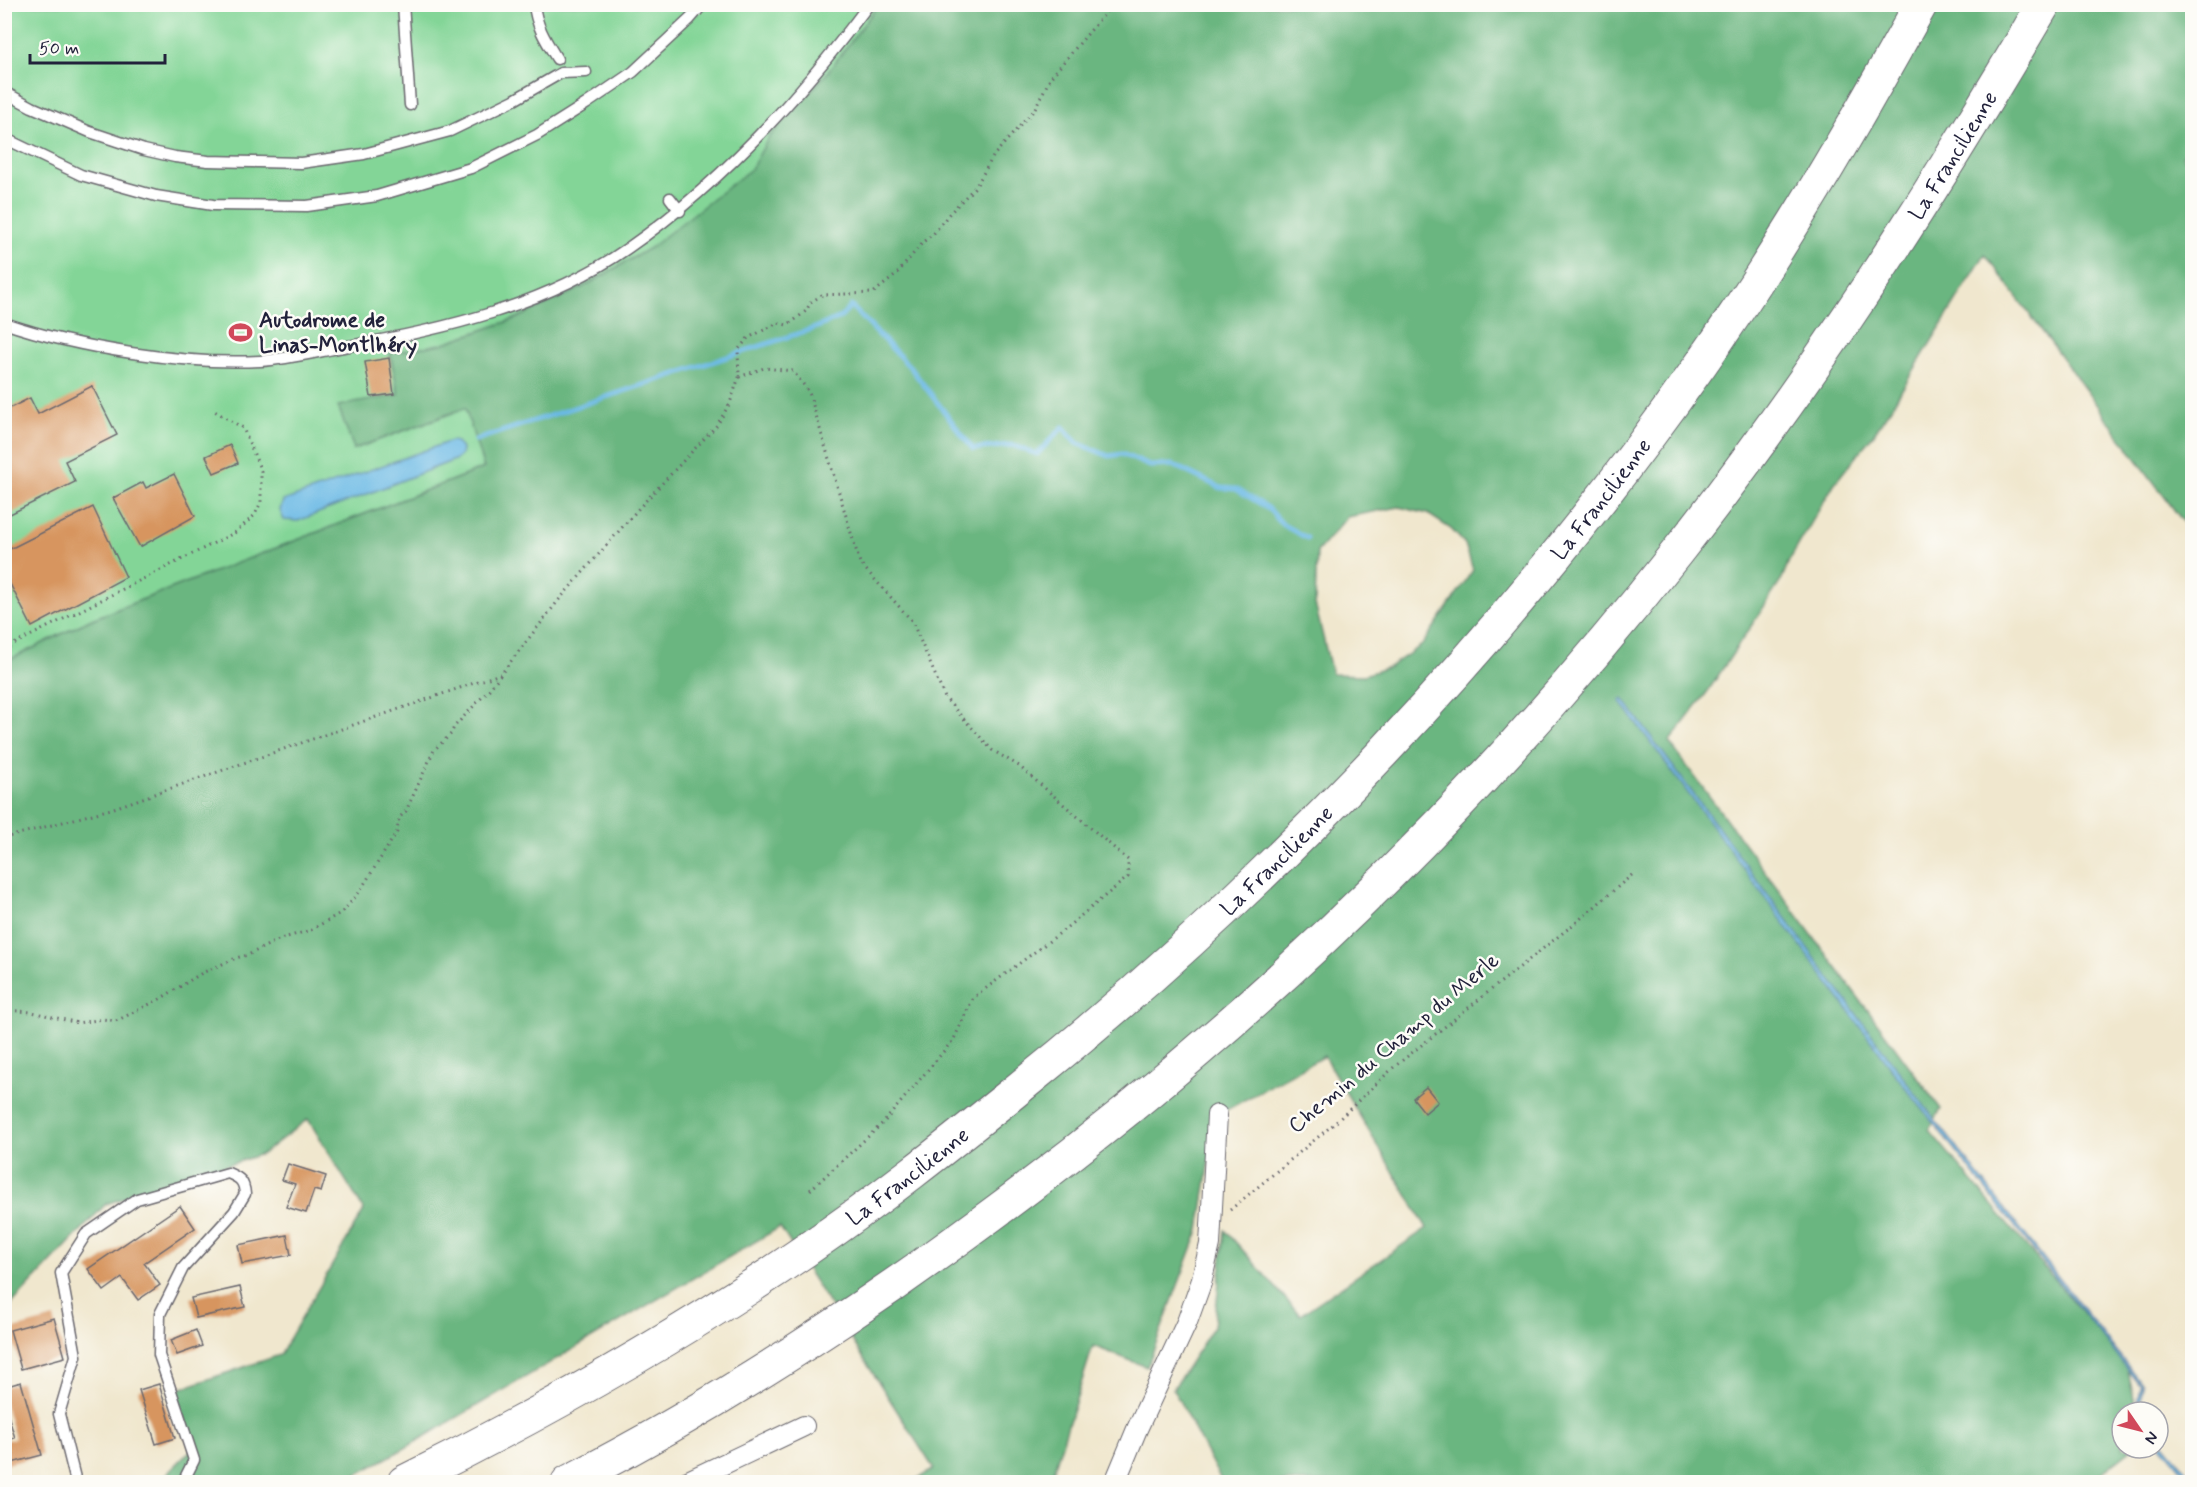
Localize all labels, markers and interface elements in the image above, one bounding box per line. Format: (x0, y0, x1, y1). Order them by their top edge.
scale bar (30, 27, 165, 65)
text: 50 m (39, 37, 79, 61)
street label: La Francilienne (1903, 86, 2005, 226)
place label: Autodrome de Linas-Montlhéry (259, 307, 417, 360)
sports icon: Autodrome de Linas-Montlhéry (228, 319, 254, 345)
street label: La Francilienne (1546, 433, 1658, 566)
street label: La Francilienne (1215, 800, 1340, 923)
street label: Chemin du Champ du Merle (1283, 947, 1506, 1140)
street label: La Francilienne (842, 1122, 975, 1233)
north arrow (2110, 1400, 2170, 1460)
text: N (2139, 1427, 2163, 1448)

